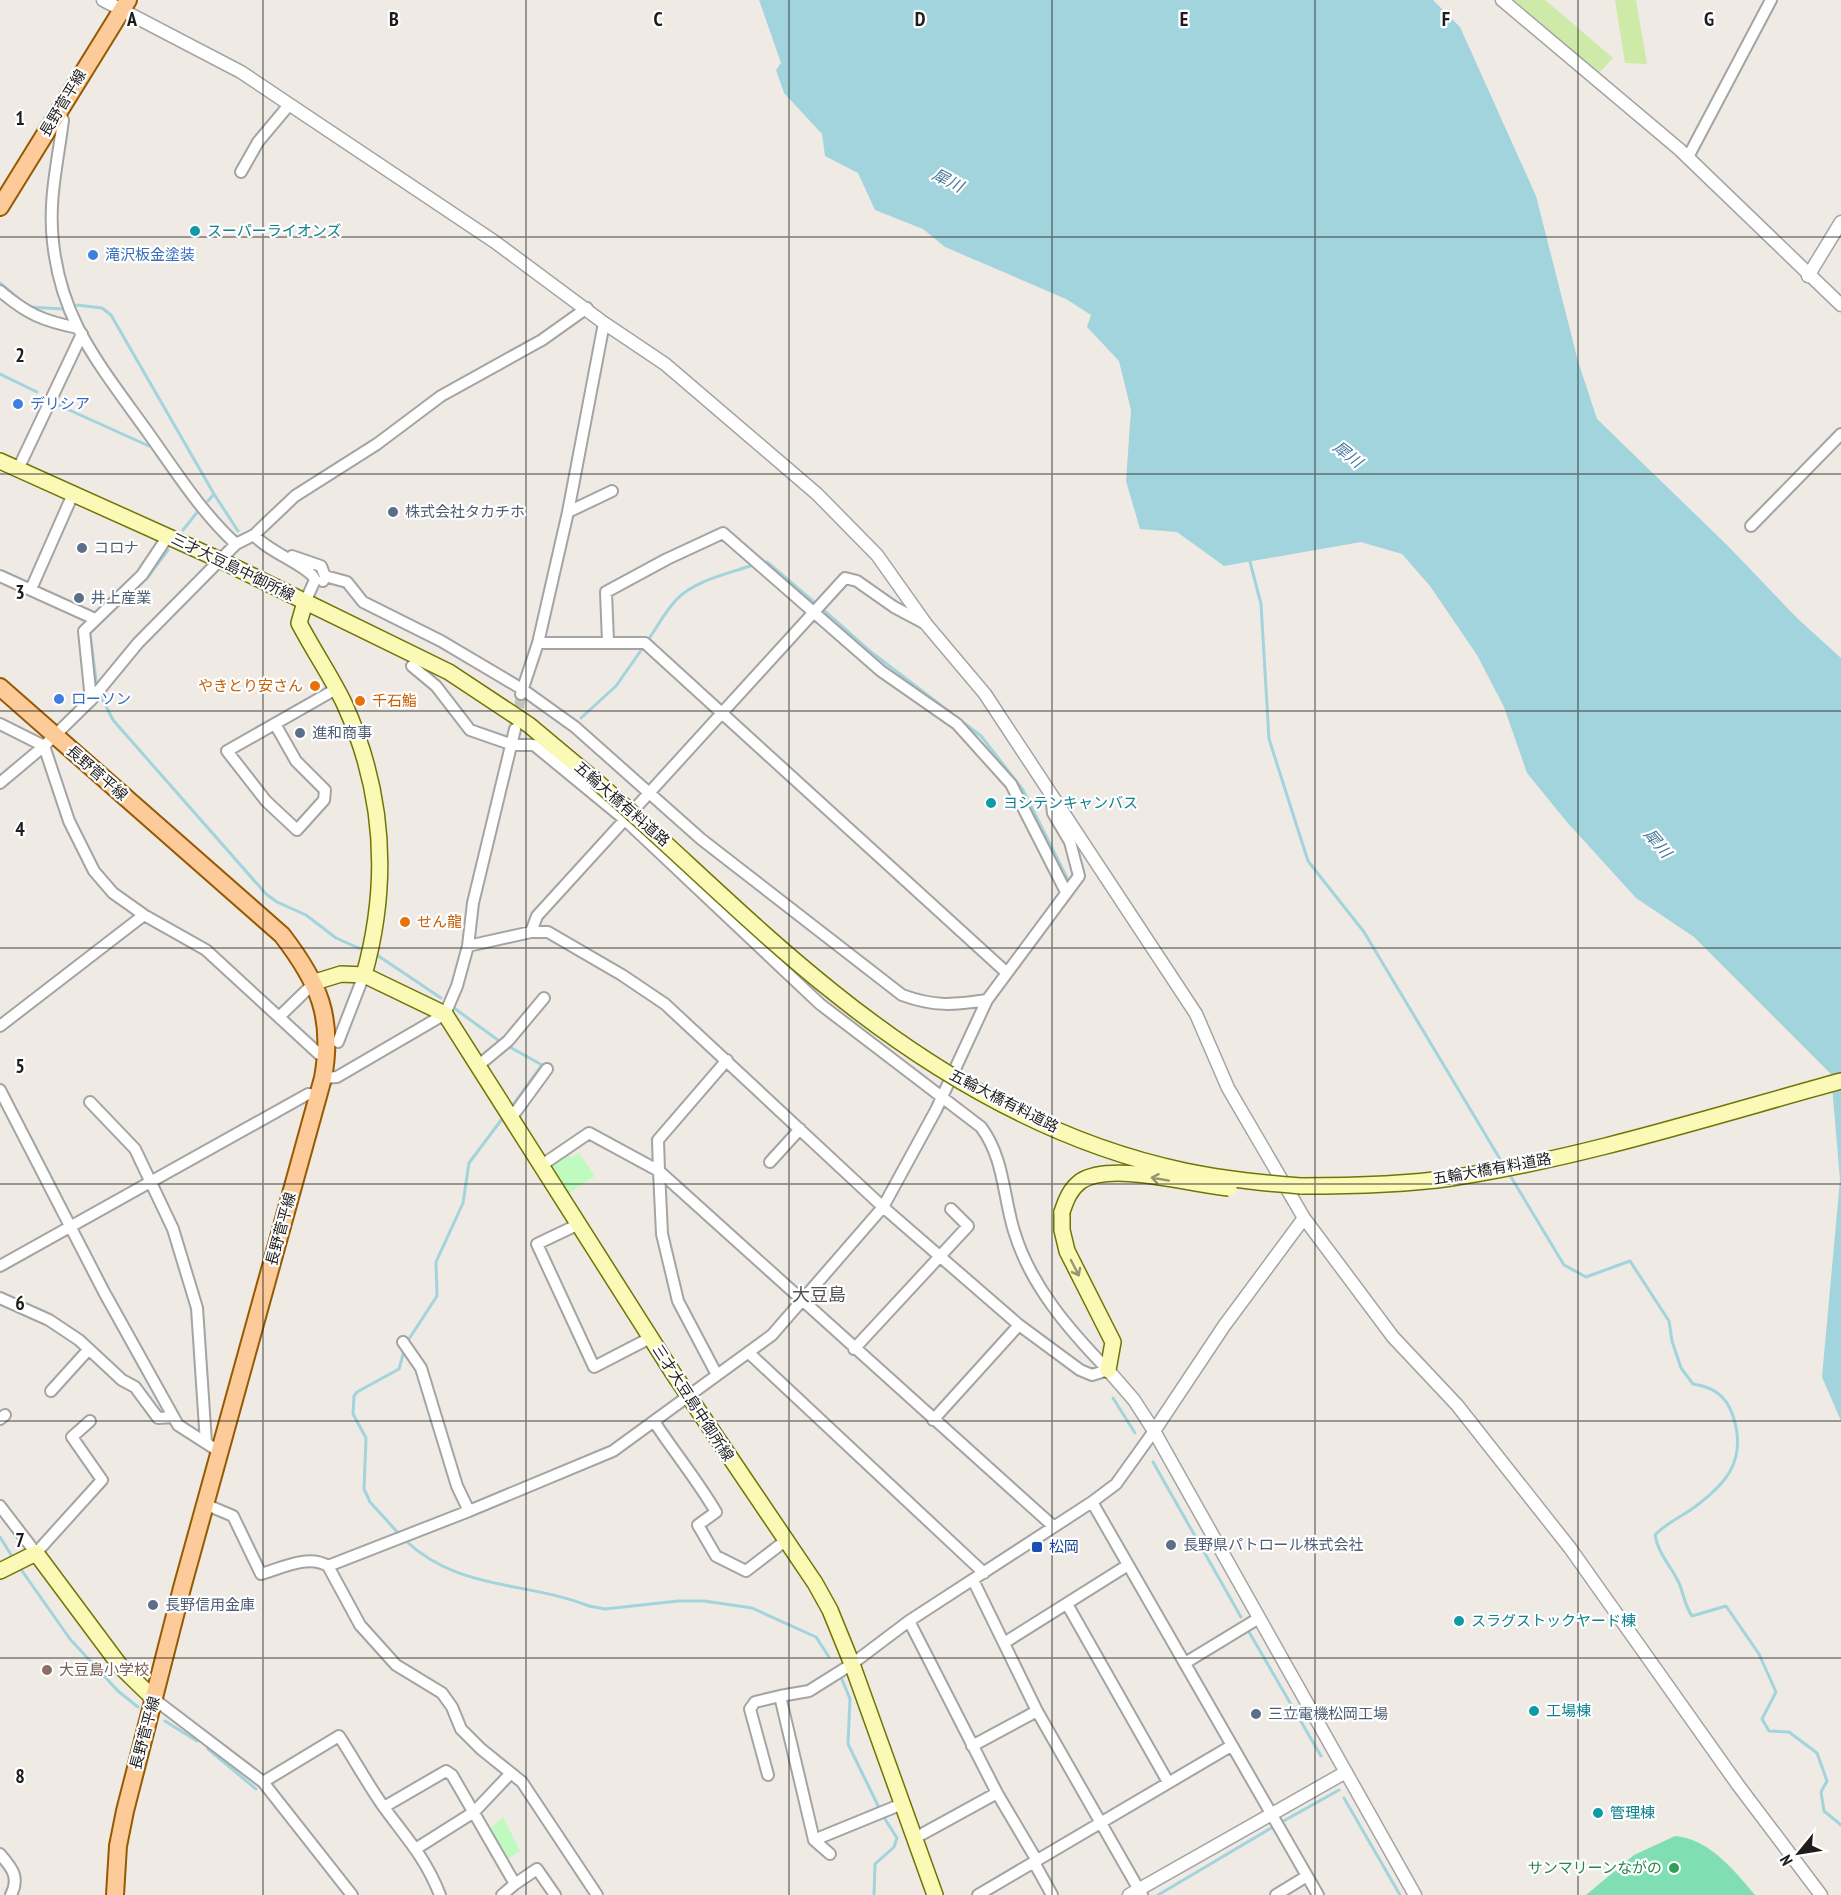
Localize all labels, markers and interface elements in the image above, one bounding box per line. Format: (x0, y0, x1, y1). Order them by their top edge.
text: A (126, 6, 138, 32)
text: B (389, 6, 399, 32)
text: C (653, 6, 663, 32)
text: D (915, 6, 926, 32)
text: E (1180, 6, 1188, 32)
text: F (1442, 6, 1450, 32)
text: G (1704, 6, 1714, 32)
street label: 長野菅平線 (35, 66, 90, 140)
text: 1 (15, 105, 25, 131)
water label: 犀川 (929, 164, 969, 197)
place label: スーパーライオンズ (207, 221, 342, 240)
marker: スーパーライオンズ (188, 224, 202, 238)
place label: 滝沢板金塗装 (105, 245, 195, 264)
marker: 滝沢板金塗装 (86, 248, 100, 262)
text: 2 (15, 342, 25, 368)
place label: デリシア (30, 394, 90, 413)
marker: デリシア (11, 397, 25, 411)
water label: 犀川 (1329, 436, 1368, 473)
place label: 株式会社タカチホ (405, 502, 525, 521)
marker: 株式会社タカチホ (386, 505, 400, 519)
street label: 三才大豆島中御所線 (168, 528, 298, 605)
place label: コロナ (94, 538, 139, 557)
marker: コロナ (75, 541, 89, 555)
text: 3 (15, 579, 25, 605)
place label: 井上産業 (91, 588, 151, 607)
marker: 井上産業 (72, 591, 86, 605)
place label: やきとり安さん (198, 676, 303, 695)
marker: やきとり安さん (308, 679, 322, 693)
place label: ローソン (71, 689, 131, 708)
place label: 千石鮨 (372, 691, 417, 710)
marker: ローソン (52, 692, 66, 706)
marker: 千石鮨 (353, 694, 367, 708)
place label: 進和商事 (312, 723, 372, 742)
marker: 進和商事 (293, 726, 307, 740)
street label: 長野菅平線 (63, 741, 132, 804)
street label: 五輪大橋有料道路 (571, 757, 674, 850)
place label: ヨシテンキャンバス (1003, 793, 1138, 812)
marker: ヨシテンキャンバス (984, 796, 998, 810)
text: 4 (15, 816, 25, 842)
water label: 犀川 (1640, 824, 1677, 863)
place label: せん龍 (417, 912, 462, 931)
marker: せん龍 (398, 915, 412, 929)
text: 5 (15, 1053, 25, 1079)
street label: 五輪大橋有料道路 (946, 1065, 1062, 1136)
street label: 五輪大橋有料道路 (1431, 1149, 1553, 1188)
one-way arrow (1150, 1173, 1170, 1184)
street label: 長野菅平線 (262, 1190, 299, 1268)
one-way arrow (1069, 1259, 1081, 1276)
district label: 大豆島 (792, 1283, 846, 1306)
text: 6 (15, 1290, 25, 1316)
street label: 三才大豆島中御所線 (649, 1341, 738, 1465)
text: 7 (15, 1527, 25, 1553)
place label: 長野県パトロール株式会社 (1183, 1535, 1363, 1554)
place label: 松岡 (1049, 1537, 1079, 1556)
marker: 長野県パトロール株式会社 (1164, 1538, 1178, 1552)
marker: 松岡 (1030, 1540, 1044, 1554)
place label: 長野信用金庫 (165, 1595, 255, 1614)
marker: 長野信用金庫 (146, 1598, 160, 1612)
place label: スラグストックヤード棟 (1471, 1611, 1636, 1630)
marker: スラグストックヤード棟 (1452, 1614, 1466, 1628)
place label: 大豆島小学校 (59, 1660, 149, 1679)
marker: 大豆島小学校 (40, 1663, 54, 1677)
street label: 長野菅平線 (126, 1694, 163, 1772)
place label: 工場棟 (1546, 1701, 1591, 1720)
place label: 三立電機松岡工場 (1268, 1704, 1388, 1723)
marker: 工場棟 (1527, 1704, 1541, 1718)
marker: 三立電機松岡工場 (1249, 1707, 1263, 1721)
text: 8 (15, 1763, 25, 1789)
place label: 管理棟 (1610, 1803, 1655, 1822)
marker: 管理棟 (1591, 1806, 1605, 1820)
north arrow (1769, 1823, 1829, 1883)
text: N (1775, 1852, 1797, 1869)
place label: サンマリーンながの (1528, 1858, 1662, 1877)
marker: サンマリーンながの (1667, 1861, 1681, 1875)

